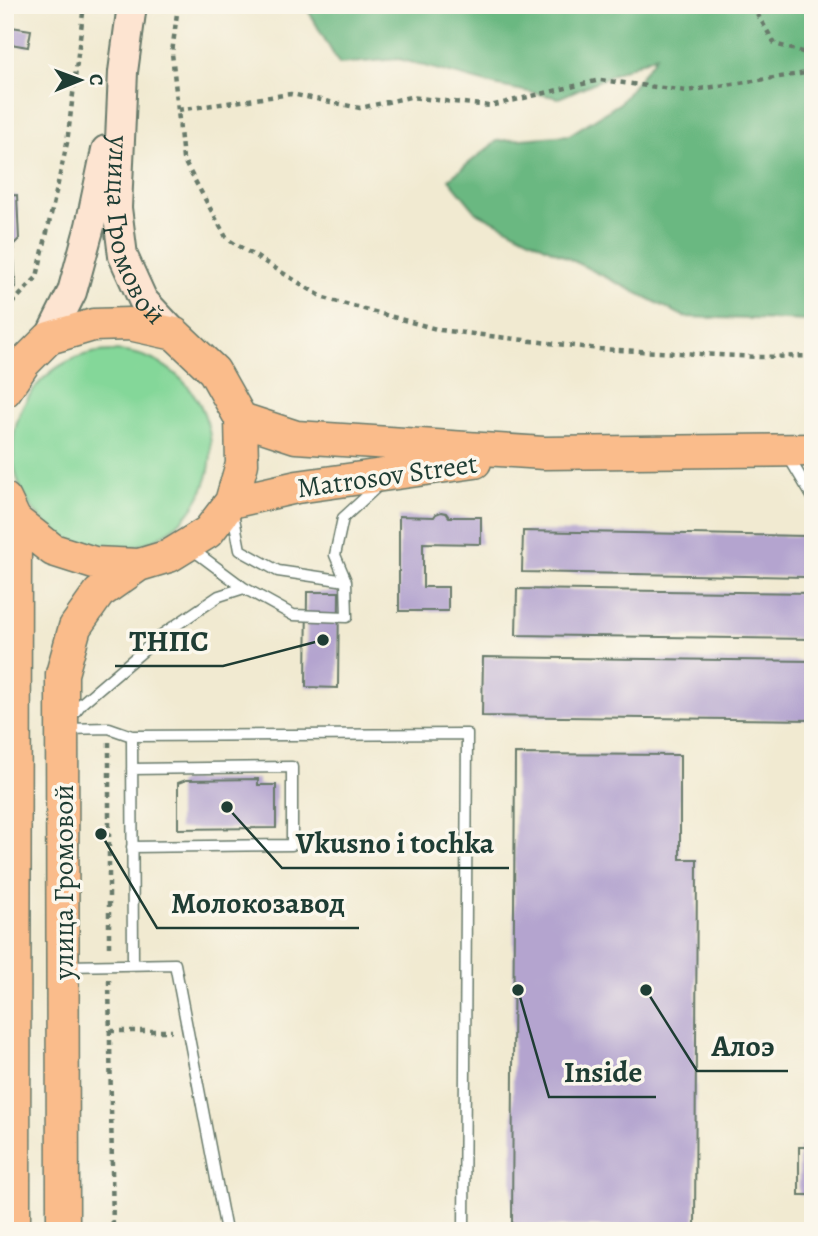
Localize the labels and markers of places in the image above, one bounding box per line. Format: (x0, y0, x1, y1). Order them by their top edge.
callout: ТНПС (115, 615, 223, 666)
callout: Vkusno i tochka (282, 817, 509, 868)
callout: Молокозавод (157, 877, 359, 928)
callout: Алоэ (697, 1020, 788, 1071)
callout: Inside (549, 1046, 656, 1097)

